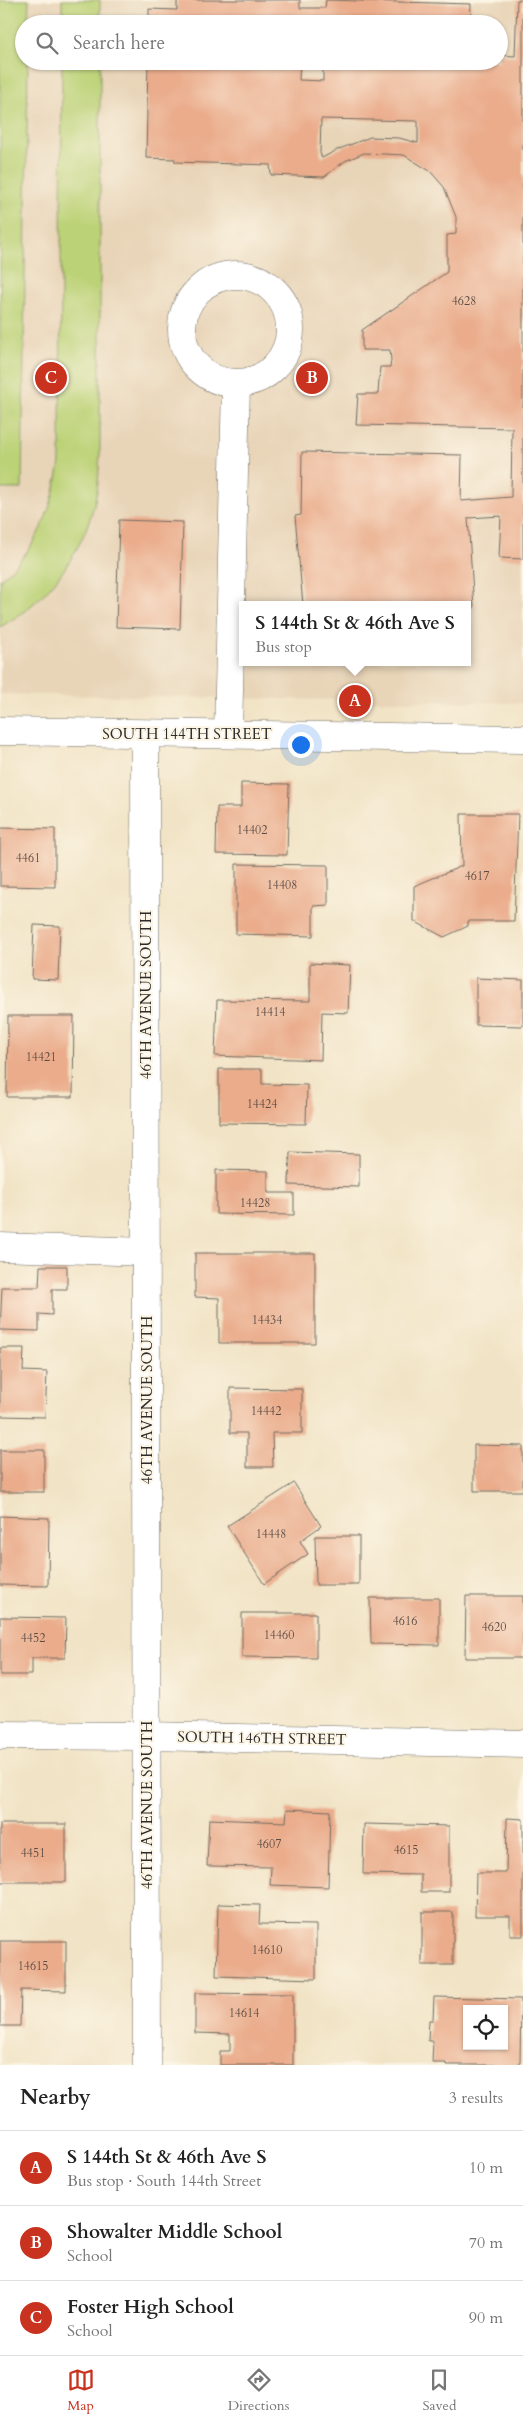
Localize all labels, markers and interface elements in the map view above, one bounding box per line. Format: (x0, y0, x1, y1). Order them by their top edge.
search box (15, 15, 508, 70)
icon: search (33, 29, 61, 57)
text: Search here (73, 30, 165, 56)
house number: 4628 (452, 293, 476, 309)
pin: C (35, 359, 67, 397)
pin: B (296, 359, 328, 397)
popup (239, 601, 471, 666)
text: S 144th St & 46th Ave S (255, 610, 455, 636)
text: Bus stop (255, 636, 312, 658)
pin: A (339, 682, 371, 720)
street label: SOUTH 144TH STREET (102, 724, 272, 744)
your location (288, 732, 314, 758)
house number: 14402 (237, 822, 267, 838)
house number: 4461 (16, 850, 40, 866)
house number: 4617 (465, 868, 489, 884)
house number: 14408 (267, 877, 297, 893)
street label: 46TH AVENUE SOUTH (136, 910, 156, 1079)
house number: 14414 (255, 1004, 285, 1020)
house number: 14421 (26, 1049, 56, 1065)
house number: 14424 (247, 1096, 277, 1112)
house number: 14428 (240, 1195, 270, 1211)
house number: 14434 (252, 1312, 282, 1328)
street label: 46TH AVENUE SOUTH (137, 1315, 157, 1484)
house number: 14442 (251, 1403, 281, 1419)
house number: 14448 (256, 1526, 286, 1542)
house number: 4616 (393, 1613, 417, 1629)
house number: 4620 (482, 1619, 506, 1635)
house number: 14460 (264, 1627, 294, 1643)
house number: 4452 (21, 1630, 45, 1646)
street label: 46TH AVENUE SOUTH (137, 1720, 157, 1889)
street label: SOUTH 146TH STREET (177, 1727, 347, 1749)
house number: 4607 (257, 1836, 281, 1852)
house number: 4615 (394, 1842, 418, 1858)
house number: 4451 (21, 1845, 45, 1861)
house number: 14610 (252, 1942, 282, 1958)
house number: 14615 (18, 1958, 48, 1974)
house number: 14614 (229, 2005, 259, 2021)
map controls (463, 2005, 508, 2050)
button: locate (463, 2005, 508, 2050)
text: Nearby (20, 2083, 91, 2112)
text: 3 results (449, 2087, 503, 2109)
text: S 144th St & 46th Ave S (67, 2144, 267, 2170)
text: A (30, 2157, 42, 2179)
text: 10 m (469, 2157, 503, 2179)
text: Bus stop · South 144th Street (67, 2170, 261, 2192)
text: Showalter Middle School (67, 2219, 282, 2245)
text: B (30, 2232, 42, 2254)
text: 70 m (469, 2232, 503, 2254)
text: School (67, 2245, 112, 2267)
text: Foster High School (67, 2294, 234, 2320)
text: C (30, 2307, 42, 2329)
text: 90 m (469, 2307, 503, 2329)
text: School (67, 2320, 112, 2342)
tab: Map (67, 2366, 95, 2415)
tab: Directions (228, 2366, 289, 2415)
tab: Saved (422, 2366, 456, 2415)

